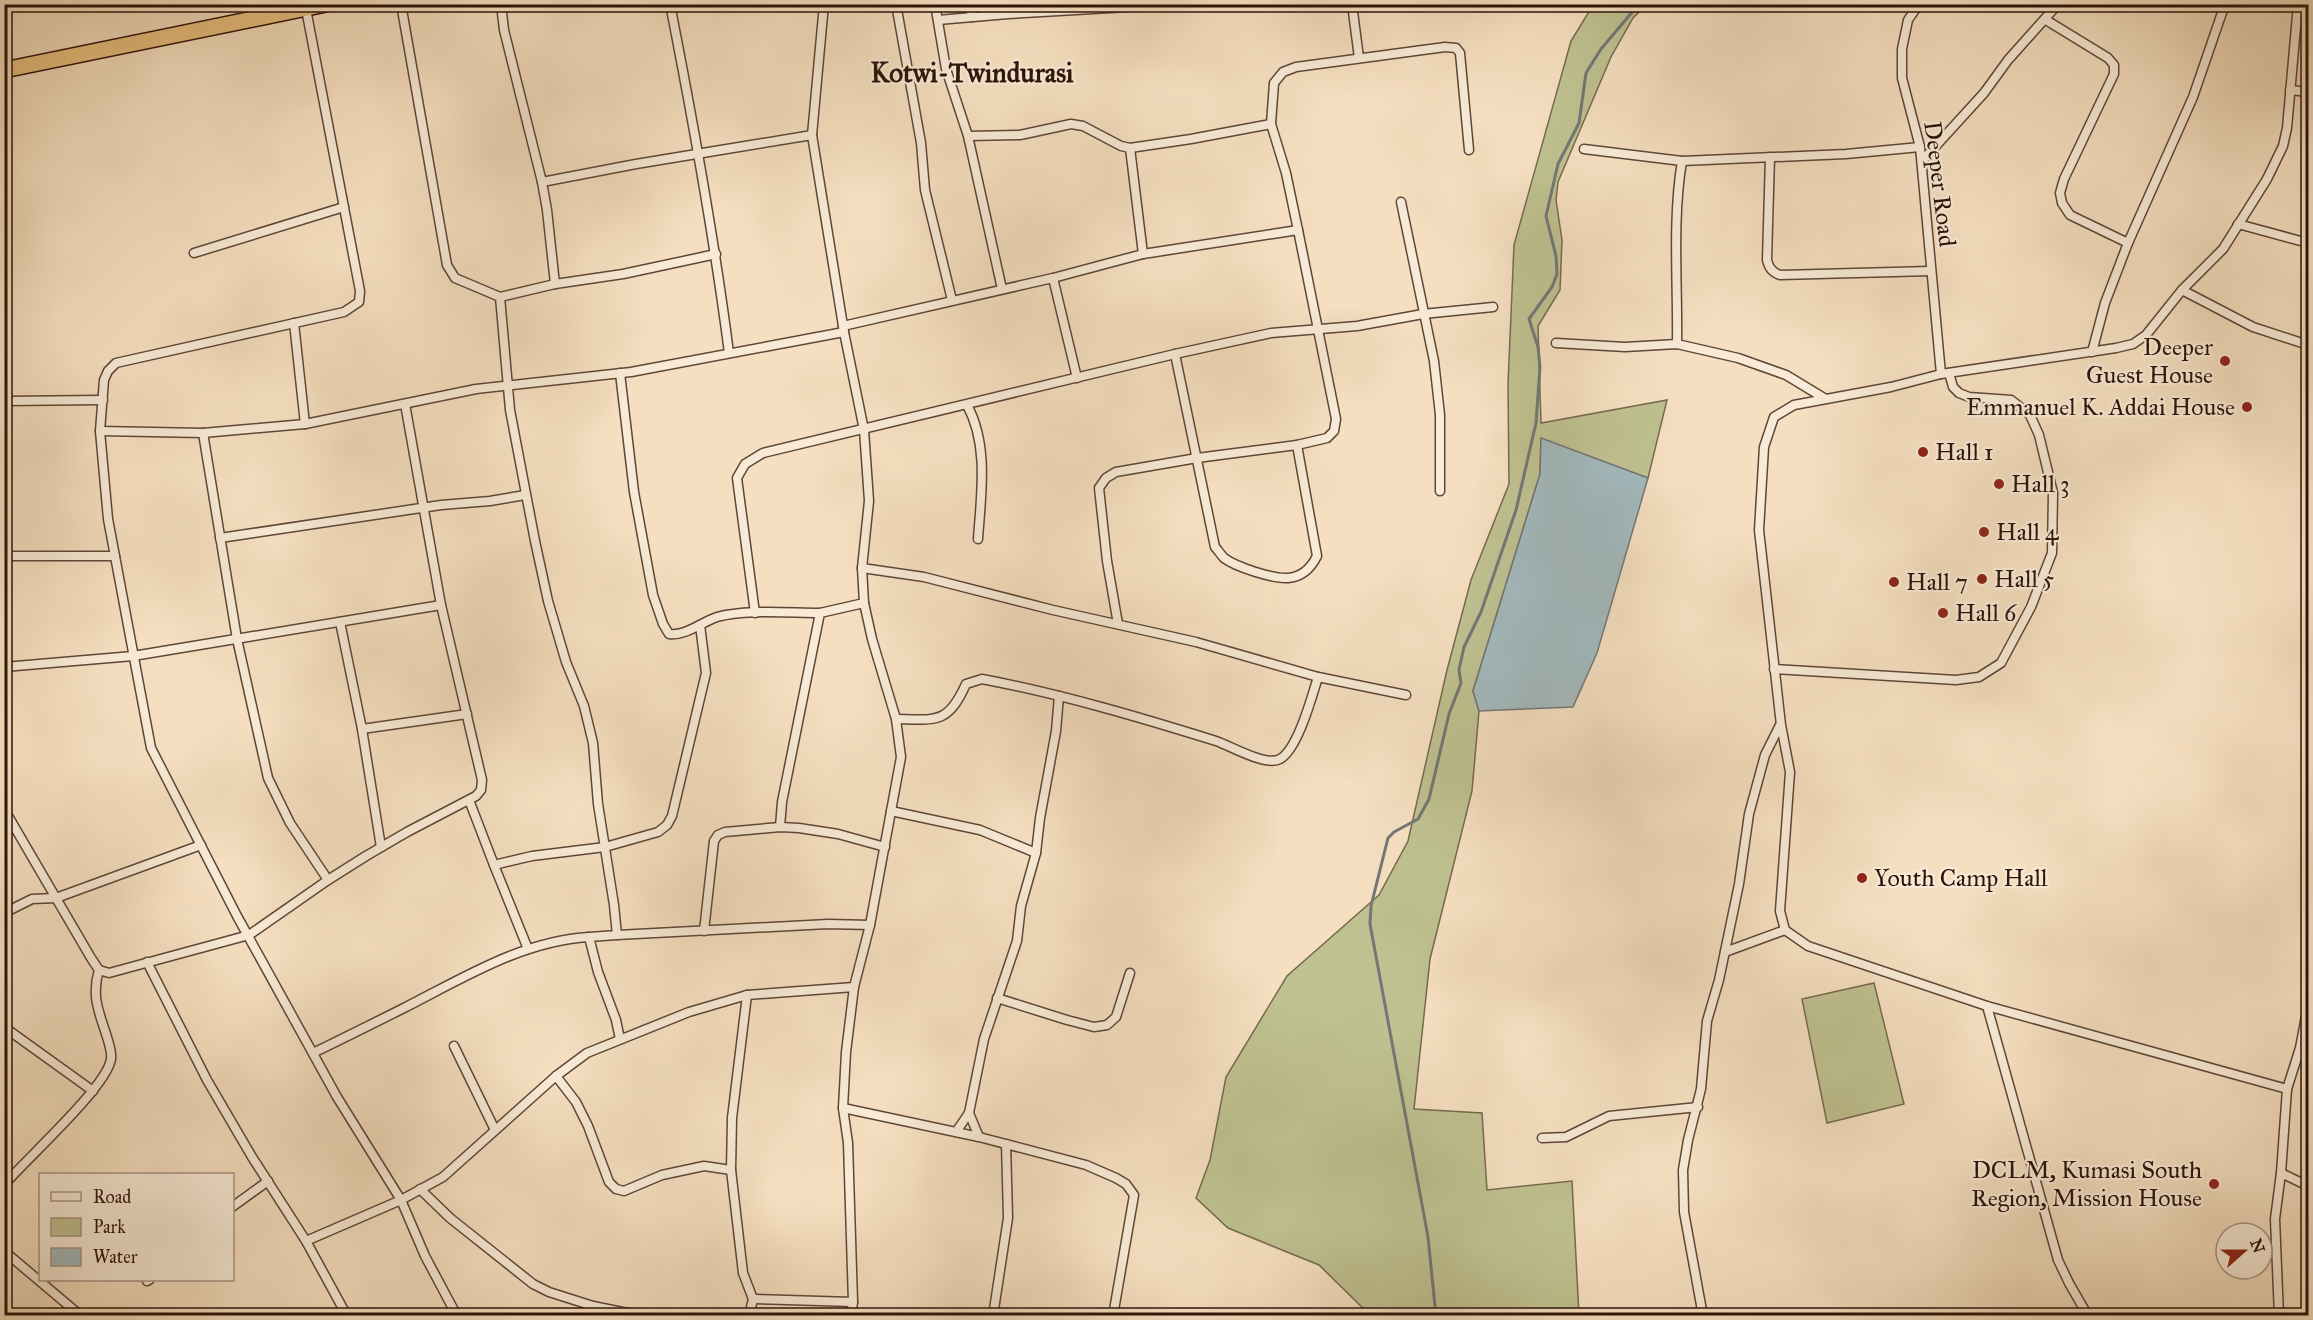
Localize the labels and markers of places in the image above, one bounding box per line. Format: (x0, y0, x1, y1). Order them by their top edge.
place label: Deeper Guest House (2086, 332, 2213, 390)
marker: Deeper Guest House (2218, 354, 2232, 368)
place label: Emmanuel K. Addai House (1966, 392, 2235, 422)
marker: Emmanuel K. Addai House (2240, 400, 2254, 414)
place label: Hall 1 (1935, 437, 1994, 467)
marker: Hall 1 (1916, 445, 1930, 459)
place label: Hall 3 (2011, 469, 2070, 499)
marker: Hall 3 (1992, 477, 2006, 491)
place label: Hall 4 (1996, 517, 2059, 547)
marker: Hall 4 (1977, 525, 1991, 539)
place label: Hall 5 (1994, 564, 2054, 594)
place label: Hall 7 (1906, 567, 1968, 597)
marker: Hall 5 (1975, 572, 1989, 586)
marker: Hall 7 (1887, 575, 1901, 589)
place label: Hall 6 (1955, 598, 2017, 628)
marker: Hall 6 (1936, 606, 1950, 620)
place label: Youth Camp Hall (1874, 863, 2048, 893)
marker: Youth Camp Hall (1855, 871, 1869, 885)
place label: DCLM, Kumasi South Region, Mission House (1971, 1155, 2202, 1213)
marker: DCLM, Kumasi South Region, Mission House (2207, 1177, 2221, 1191)

